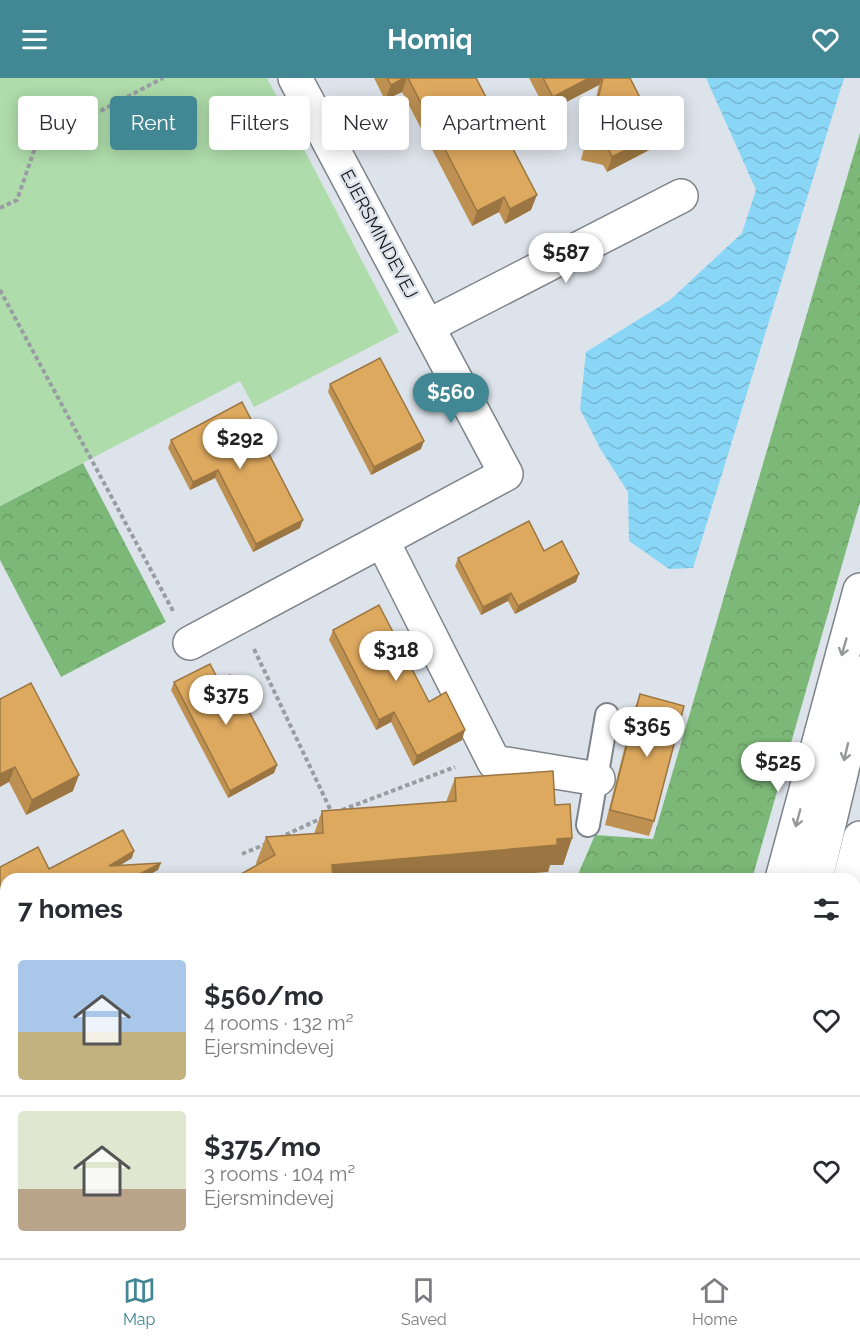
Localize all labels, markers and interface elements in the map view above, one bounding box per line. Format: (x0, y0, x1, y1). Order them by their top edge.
icon: menu (18, 23, 51, 56)
icon: heart (809, 23, 842, 56)
text: Homiq (387, 24, 473, 55)
chip: Buy (18, 96, 98, 150)
chip: Rent (110, 96, 197, 150)
chip: Filters (209, 96, 310, 150)
chip: New (322, 96, 409, 150)
chip: Apartment (421, 96, 567, 150)
chip: House (579, 96, 684, 150)
street label: EJERSMINDEVEJ (337, 166, 422, 302)
pin: $587 (530, 233, 602, 284)
text: $587 (542, 240, 590, 264)
pin: $560 (415, 373, 487, 424)
text: $560 (427, 380, 475, 404)
pin: $292 (204, 419, 276, 470)
text: $292 (216, 426, 264, 450)
pin: $318 (360, 631, 432, 682)
one-way arrow (838, 637, 849, 656)
text: $318 (373, 638, 419, 662)
pin: $375 (190, 675, 262, 726)
text: $375 (203, 682, 249, 706)
pin: $365 (611, 707, 683, 758)
text: $365 (624, 714, 670, 738)
pin: $525 (742, 742, 814, 793)
one-way arrow (840, 742, 852, 761)
text: $525 (755, 749, 801, 773)
one-way arrow (792, 808, 803, 827)
icon: filters (810, 893, 843, 926)
text: 7 homes (18, 894, 123, 924)
text: $560/mo (204, 981, 324, 1011)
icon: home (66, 984, 138, 1056)
icon: heart (810, 1004, 843, 1037)
text: 4 rooms · 132 m² (204, 1011, 353, 1035)
text: Ejersmindevej (204, 1035, 334, 1059)
text: $375/mo (204, 1132, 321, 1162)
icon: home (66, 1135, 138, 1207)
icon: heart (810, 1155, 843, 1188)
text: 3 rooms · 104 m² (204, 1162, 355, 1186)
text: Ejersmindevej (204, 1186, 334, 1210)
tab: Map (123, 1274, 156, 1329)
tab: Saved (401, 1274, 447, 1329)
tab: Home (692, 1274, 737, 1329)

